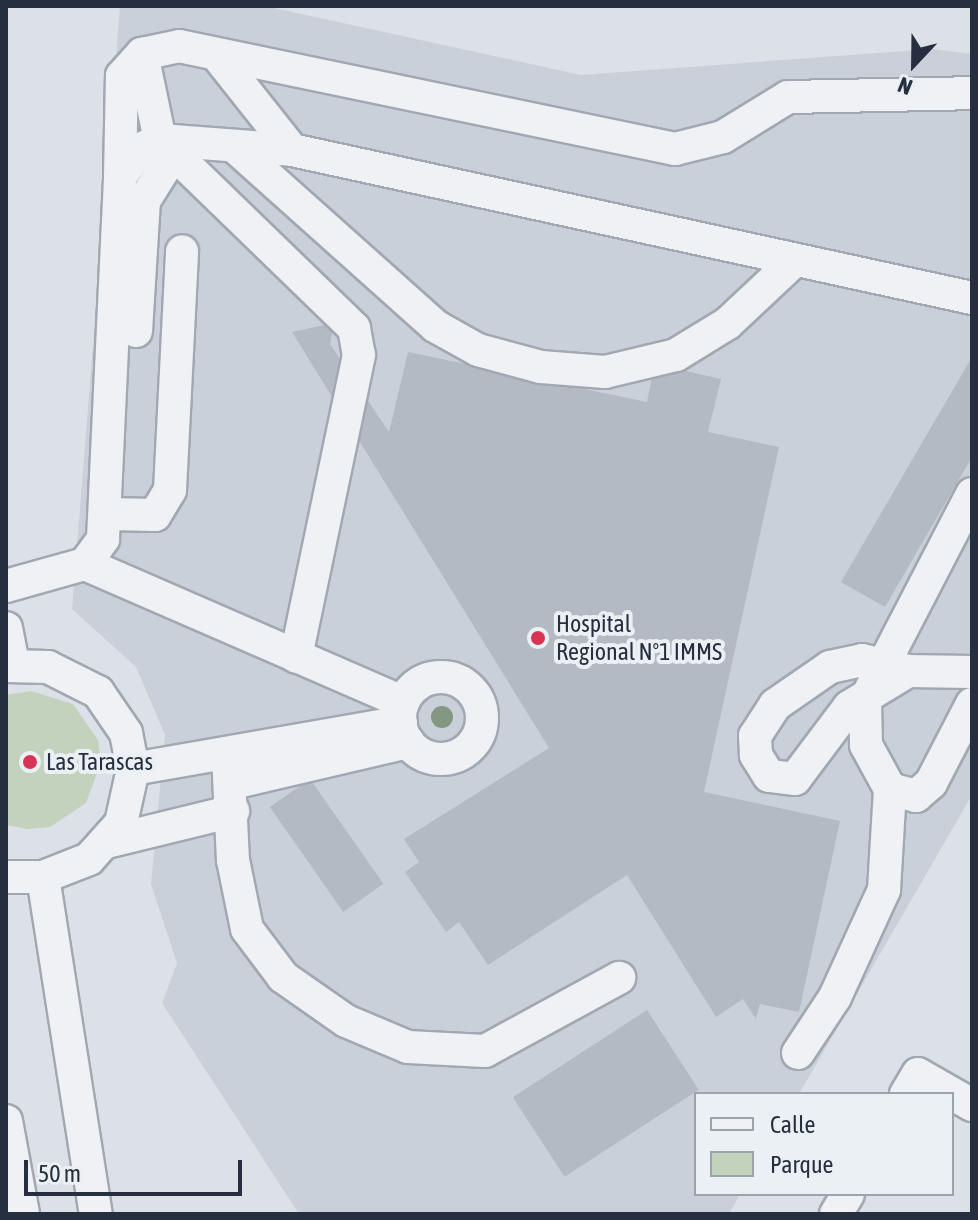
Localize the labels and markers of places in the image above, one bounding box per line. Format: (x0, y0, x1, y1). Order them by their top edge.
place label: Hospital Regional N°1 IMMS (556, 610, 722, 666)
marker: Hospital Regional N°1 IMMS (527, 627, 549, 649)
place label: Las Tarascas (46, 748, 153, 776)
marker: Las Tarascas (21, 753, 39, 771)

